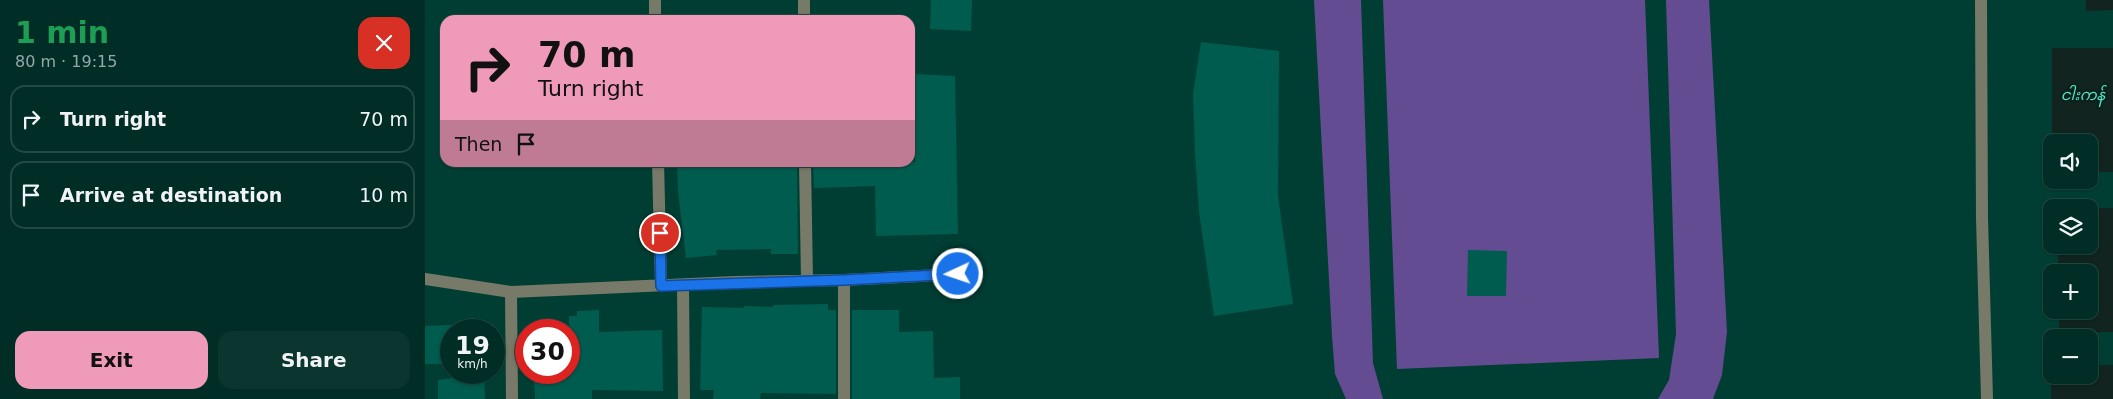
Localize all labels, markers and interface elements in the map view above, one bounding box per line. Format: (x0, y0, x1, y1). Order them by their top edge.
text: 1 min (15, 15, 109, 50)
button: close (358, 17, 410, 69)
icon: right (455, 35, 520, 100)
text: 70 m (538, 35, 635, 75)
text: 80 m · 19:15 (15, 52, 117, 71)
text: Turn right (538, 76, 643, 101)
water label: ငါးကန် (2061, 84, 2108, 107)
icon: right (17, 105, 45, 133)
text: Turn right (60, 108, 166, 130)
text: 70 m (359, 108, 408, 130)
icon: arrive (512, 130, 540, 158)
text: Then (455, 133, 502, 155)
map controls (2043, 134, 2098, 384)
button: sound (2043, 134, 2098, 189)
icon: arrive (17, 181, 45, 209)
text: Arrive at destination (60, 184, 282, 206)
text: 10 m (359, 184, 408, 206)
button: layers (2043, 199, 2098, 254)
pin (639, 212, 681, 254)
icon: arrive (646, 219, 674, 247)
position arrow (931, 247, 983, 299)
button: + (2043, 264, 2098, 319)
speed limit sign: 30 (515, 319, 580, 384)
button: − (2043, 329, 2098, 384)
button: Exit (15, 331, 208, 389)
button: Share (218, 331, 410, 389)
text: 19 (455, 331, 490, 360)
text: km/h (457, 357, 488, 371)

